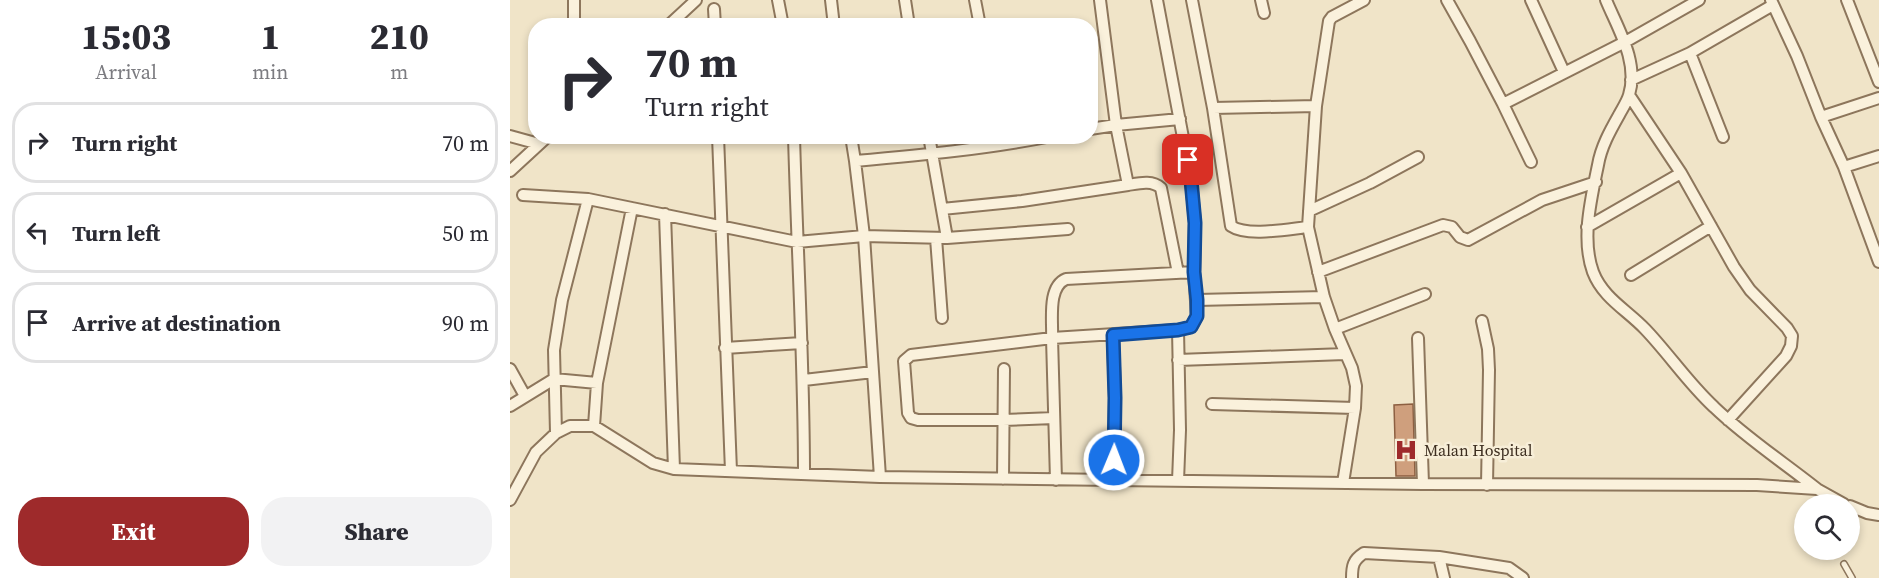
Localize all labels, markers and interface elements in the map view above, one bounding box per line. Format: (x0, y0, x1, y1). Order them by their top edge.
text: 15:03 (81, 12, 171, 61)
text: 1 (260, 12, 280, 61)
text: 210 (369, 12, 429, 61)
text: 70 m (645, 33, 738, 91)
icon: right (546, 42, 624, 120)
text: Arrival (95, 58, 157, 86)
text: min (252, 58, 288, 86)
text: m (390, 58, 408, 86)
text: Turn right (645, 88, 769, 125)
icon: right (21, 126, 54, 159)
text: Turn right (72, 128, 177, 158)
text: 70 m (442, 128, 489, 158)
pin (1162, 134, 1213, 185)
icon: arrive (1171, 143, 1204, 176)
icon: left (21, 216, 54, 249)
text: Turn left (72, 218, 160, 248)
text: 50 m (442, 218, 489, 248)
icon: arrive (21, 306, 54, 339)
text: Arrive at destination (72, 308, 281, 338)
text: 90 m (442, 308, 489, 338)
position arrow (1082, 428, 1146, 492)
hospital icon: Malan Hospital (1393, 437, 1419, 463)
place label: Malan Hospital (1424, 439, 1533, 461)
map controls (1794, 494, 1860, 560)
button: search (1794, 494, 1860, 560)
button: Exit (18, 497, 249, 566)
button: Share (261, 497, 492, 566)

